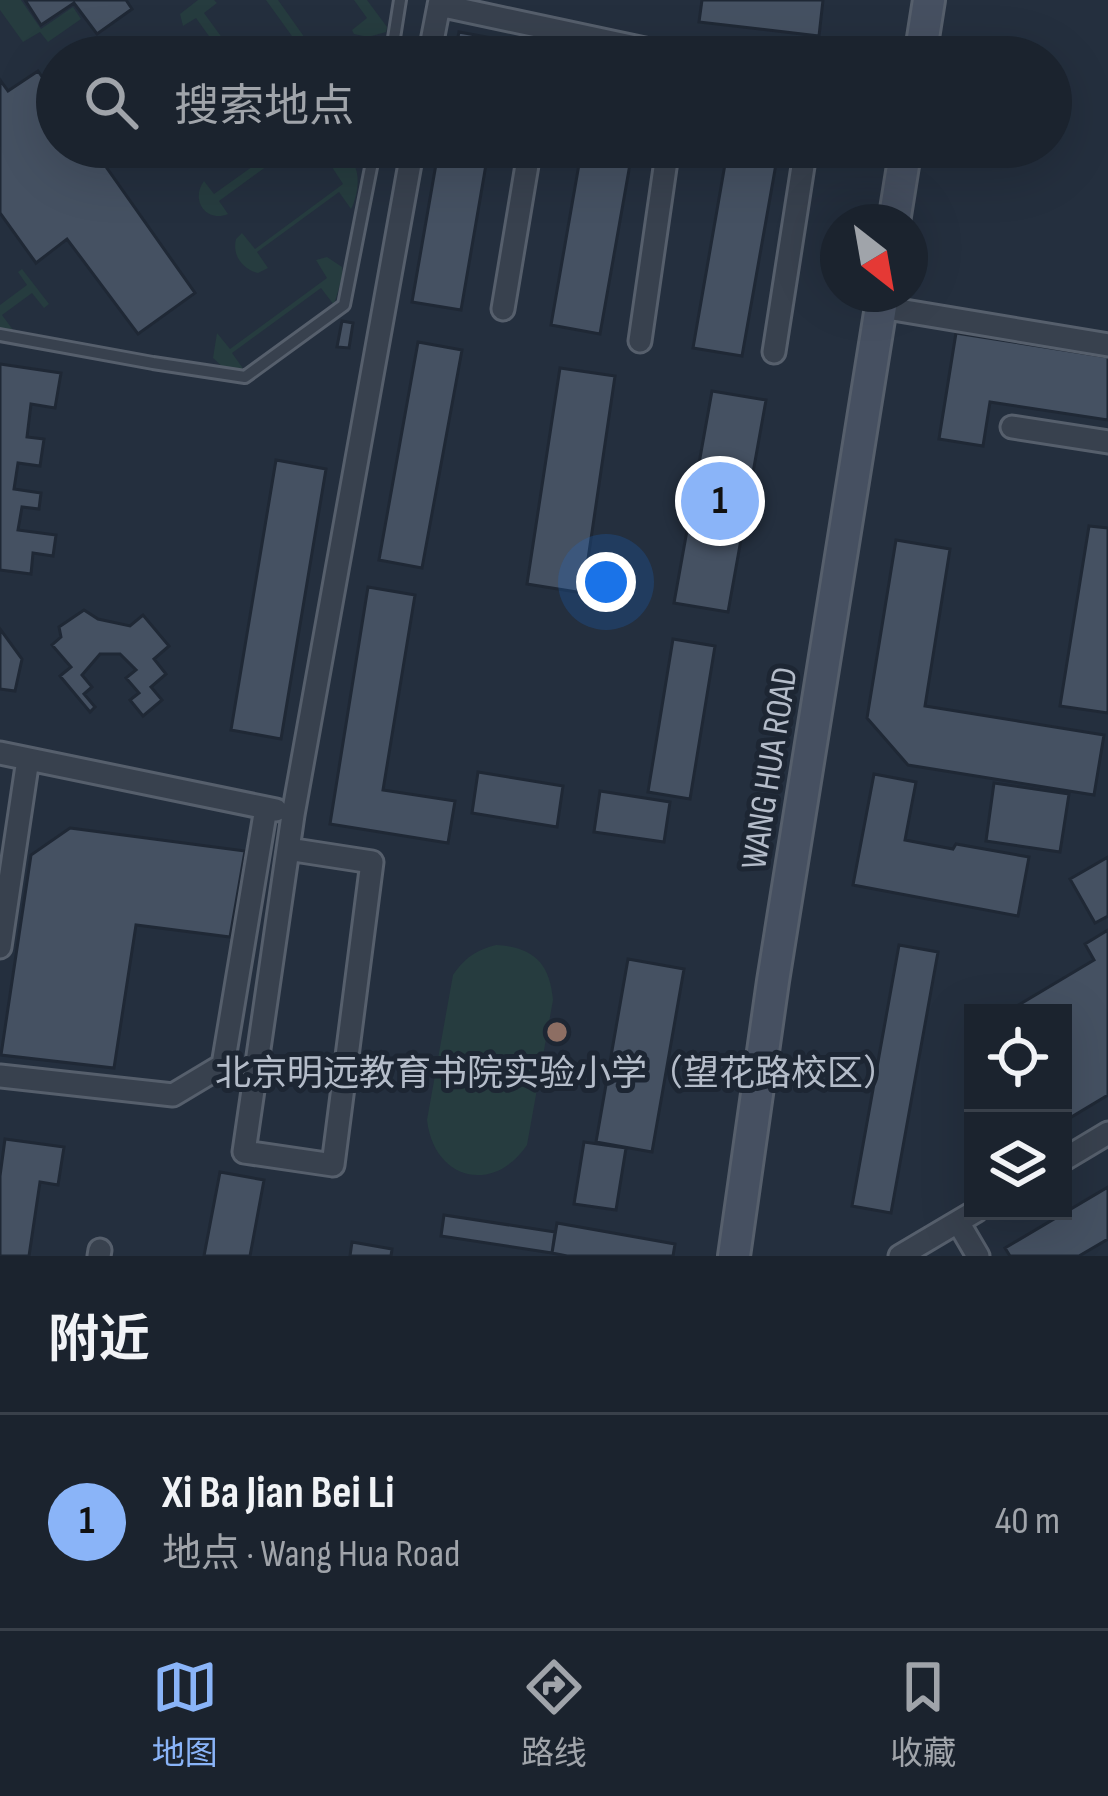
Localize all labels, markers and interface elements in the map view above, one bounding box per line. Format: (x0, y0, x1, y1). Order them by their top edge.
search box (36, 36, 1072, 168)
icon: search (78, 69, 144, 135)
text: 搜索地点 (174, 80, 354, 135)
north arrow (820, 204, 928, 312)
pin: 1 (681, 456, 759, 546)
your location (576, 552, 636, 612)
street label: WANG HUA ROAD (733, 664, 808, 873)
map controls (964, 1004, 1072, 1220)
button: locate (964, 1004, 1072, 1112)
marker: 北京明远教育书院实验小学（望花路校区） (544, 1019, 570, 1045)
place label: 北京明远教育书院实验小学（望花路校区） (215, 1053, 899, 1096)
button: layers (964, 1112, 1072, 1220)
text: 附近 (48, 1310, 150, 1371)
text: Xi Ba Jian Bei Li (162, 1466, 394, 1521)
text: 1 (79, 1498, 95, 1545)
text: 40 m (995, 1498, 1060, 1545)
text: 地点 · Wang Hua Road (162, 1531, 460, 1578)
tab: 地图 (152, 1654, 218, 1774)
tab: 路线 (521, 1654, 587, 1774)
tab: 收藏 (890, 1654, 956, 1774)

